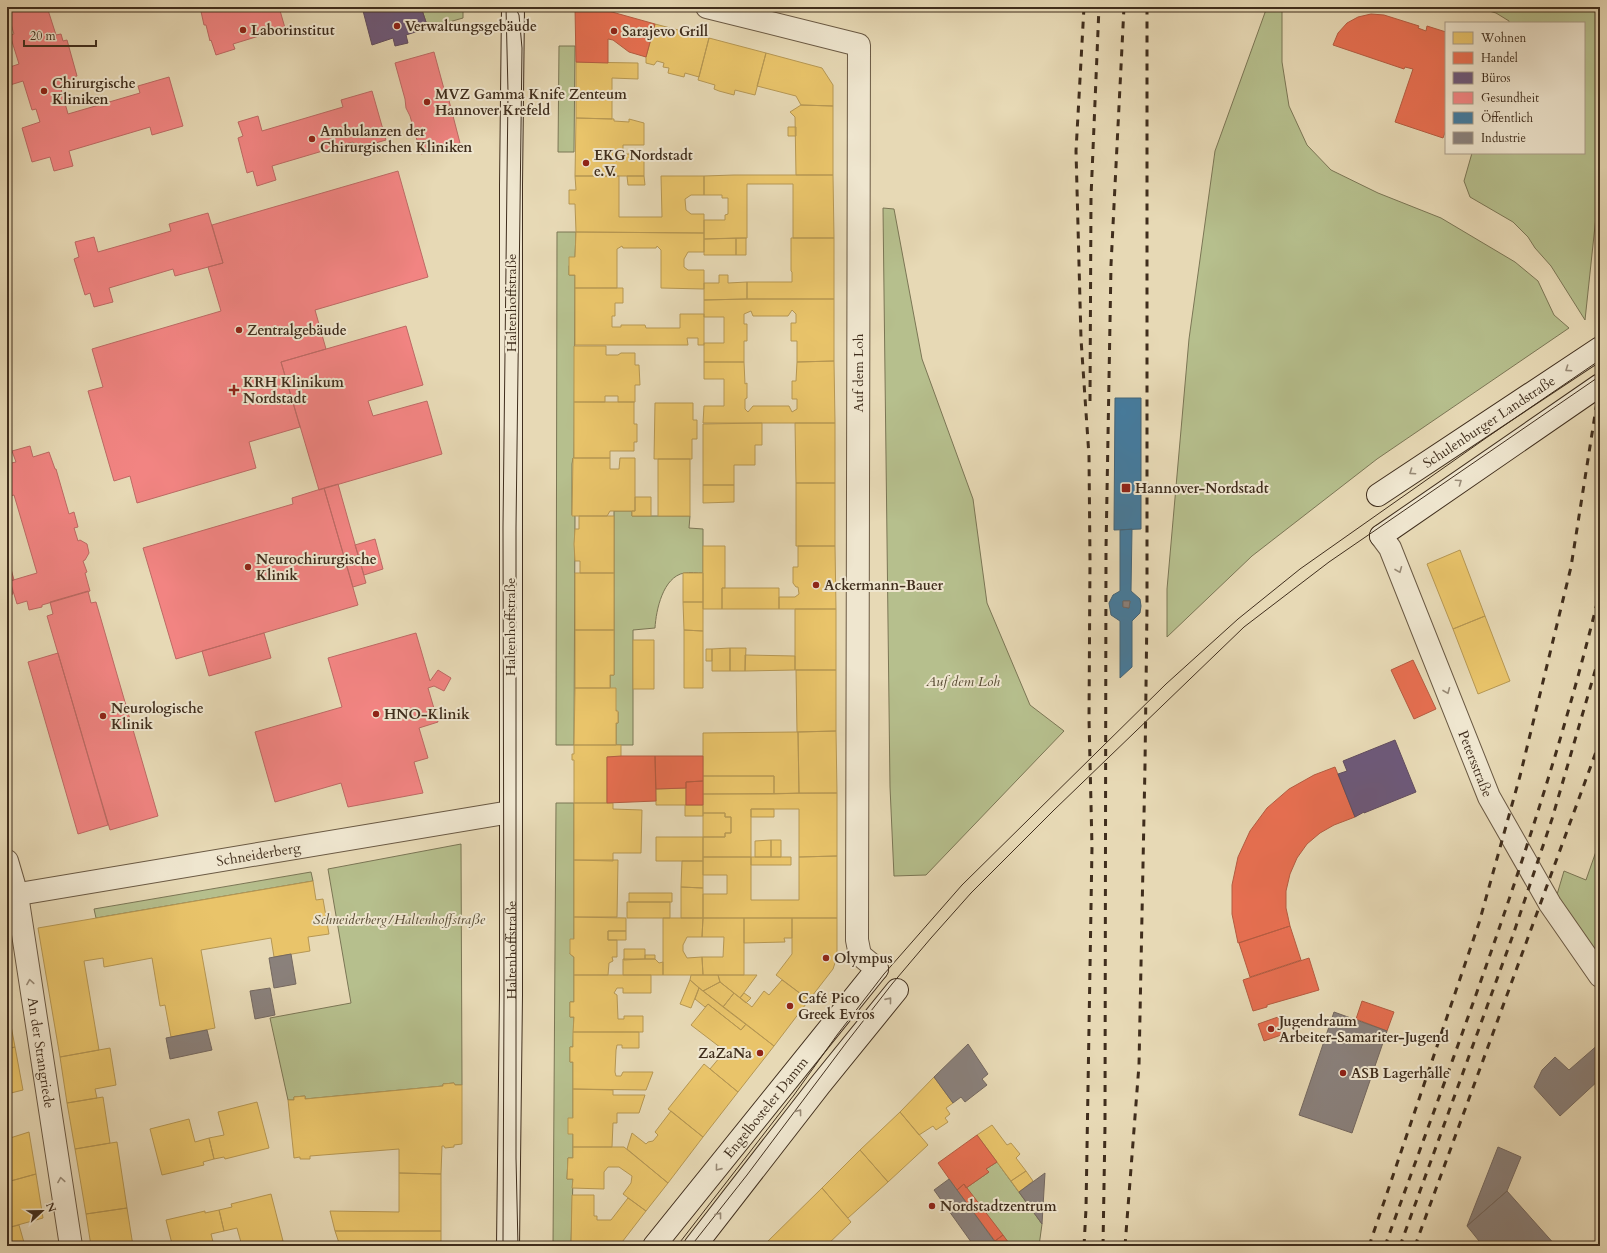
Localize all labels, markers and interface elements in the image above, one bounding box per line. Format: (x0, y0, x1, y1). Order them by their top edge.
place label: Verwaltungsgebäude (405, 17, 537, 36)
place label: Laborinstitut (251, 21, 335, 40)
marker: Verwaltungsgebäude (392, 21, 402, 31)
scale bar (24, 22, 96, 48)
place label: Sarajevo Grill (622, 22, 708, 41)
legend (1445, 22, 1585, 154)
marker: Laborinstitut (238, 25, 248, 35)
marker: Sarajevo Grill (609, 26, 619, 36)
text: 20 m (30, 28, 57, 44)
text: Wohnen (1480, 30, 1527, 46)
text: Handel (1481, 50, 1518, 66)
text: Büros (1481, 70, 1511, 86)
place label: Chirurgische Kliniken (52, 74, 136, 109)
place label: MVZ Gamma Knife Zenteum Hannover Krefeld (435, 85, 627, 120)
marker: Chirurgische Kliniken (39, 86, 49, 96)
text: Gesundheit (1481, 90, 1539, 106)
marker: MVZ Gamma Knife Zenteum Hannover Krefeld (422, 97, 432, 107)
text: Öffentlich (1481, 110, 1534, 126)
place label: Ambulanzen der Chirurgischen Kliniken (320, 122, 472, 157)
text: Industrie (1481, 130, 1526, 146)
marker: Ambulanzen der Chirurgischen Kliniken (307, 134, 317, 144)
place label: EKG Nordstadt e.V. (594, 146, 693, 181)
marker: EKG Nordstadt e.V. (581, 158, 591, 168)
street label: Haltenhoffstraße (502, 254, 521, 352)
place label: Zentralgebäude (247, 321, 347, 340)
marker: Zentralgebäude (234, 325, 244, 335)
street label: Auf dem Loh (849, 333, 868, 412)
one-way arrow (1565, 364, 1572, 371)
street label: Schulenburger Landstraße (1419, 371, 1559, 472)
place label: KRH Klinikum Nordstadt (243, 373, 344, 408)
marker: KRH Klinikum Nordstadt (228, 384, 240, 396)
one-way arrow (1410, 467, 1417, 474)
place label: Hannover-Nordstadt (1135, 479, 1269, 498)
one-way arrow (1455, 479, 1462, 487)
marker: Hannover-Nordstadt (1120, 482, 1132, 494)
place label: Neurochirurgische Klinik (256, 550, 377, 585)
marker: Neurochirurgische Klinik (243, 562, 253, 572)
one-way arrow (1394, 567, 1402, 574)
place label: Ackermann-Bauer (824, 576, 943, 595)
street label: Haltenhoffstraße (501, 578, 520, 676)
marker: Ackermann-Bauer (811, 580, 821, 590)
park label: Auf dem Loh (925, 672, 1000, 691)
one-way arrow (1442, 687, 1450, 694)
place label: Neurologische Klinik (111, 699, 204, 734)
place label: HNO-Klinik (384, 705, 470, 724)
marker: HNO-Klinik (371, 709, 381, 719)
marker: Neurologische Klinik (98, 711, 108, 721)
street label: Petersstraße (1454, 727, 1498, 800)
street label: Schneiderberg (215, 838, 302, 870)
street label: Haltenhoffstraße (502, 901, 521, 999)
park label: Schneiderberg/Haltenhoffstraße (313, 910, 486, 929)
place label: Olympus (834, 949, 893, 968)
marker: Olympus (821, 953, 831, 963)
one-way arrow (26, 979, 35, 985)
place label: Café Pico Greek Evros (798, 989, 875, 1024)
street label: An der Strangriede (23, 996, 59, 1110)
one-way arrow (884, 997, 891, 1005)
marker: Café Pico Greek Evros (785, 1001, 795, 1011)
place label: Jugendraum Arbeiter-Samariter-Jugend (1277, 1012, 1449, 1047)
marker: Jugendraum Arbeiter-Samariter-Jugend (1266, 1024, 1276, 1034)
place label: ZaZaNa (698, 1044, 752, 1063)
marker: ZaZaNa (755, 1048, 765, 1058)
street label: Engelbosteler Damm (719, 1053, 812, 1162)
place label: ASB Lagerhalle (1351, 1064, 1450, 1083)
marker: ASB Lagerhalle (1338, 1068, 1348, 1078)
one-way arrow (794, 1110, 801, 1117)
one-way arrow (715, 1163, 722, 1170)
one-way arrow (57, 1177, 66, 1183)
north arrow (22, 1191, 62, 1231)
place label: Nordstadtzentrum (940, 1197, 1057, 1216)
text: N (42, 1200, 60, 1215)
marker: Nordstadtzentrum (927, 1201, 937, 1211)
one-way arrow (715, 1213, 722, 1220)

